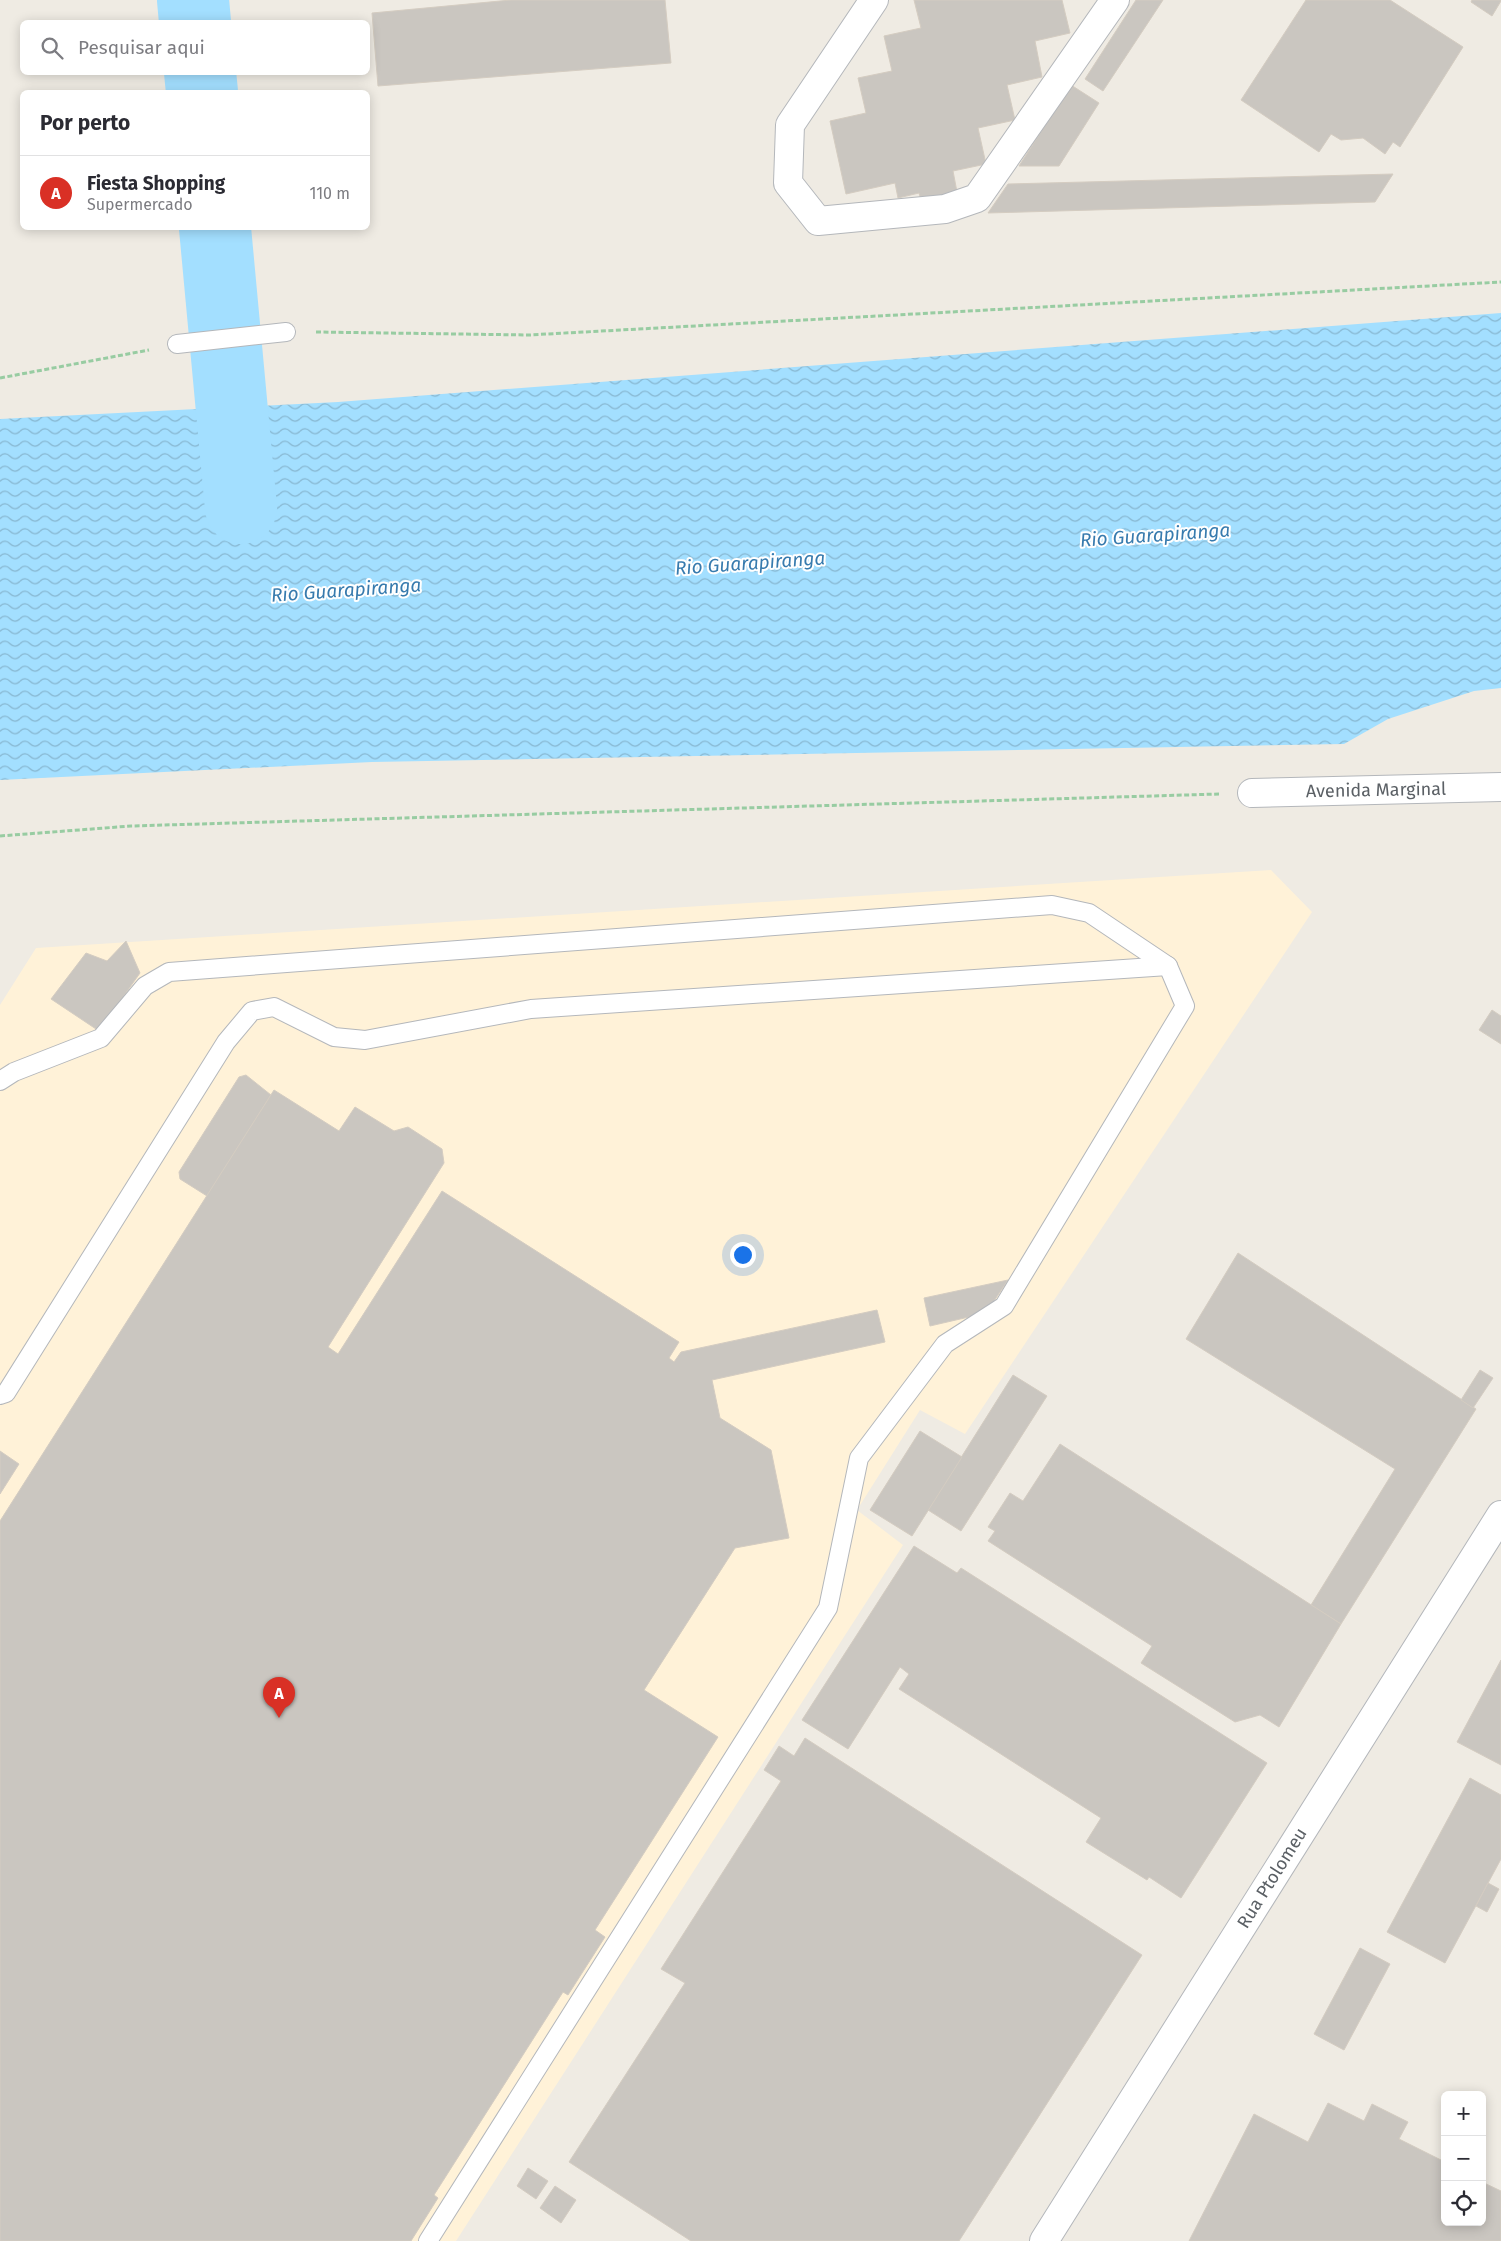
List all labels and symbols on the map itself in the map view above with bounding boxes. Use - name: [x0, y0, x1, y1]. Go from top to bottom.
- water label: Rio Guarapiranga: [1079, 518, 1231, 552]
- water label: Rio Guarapiranga: [674, 546, 826, 580]
- water label: Rio Guarapiranga: [270, 573, 422, 607]
- street label: Avenida Marginal: [1306, 778, 1446, 802]
- your location: [730, 1242, 756, 1268]
- pin: A: [263, 1677, 295, 1718]
- street label: Rua Ptolomeu: [1232, 1824, 1312, 1932]

